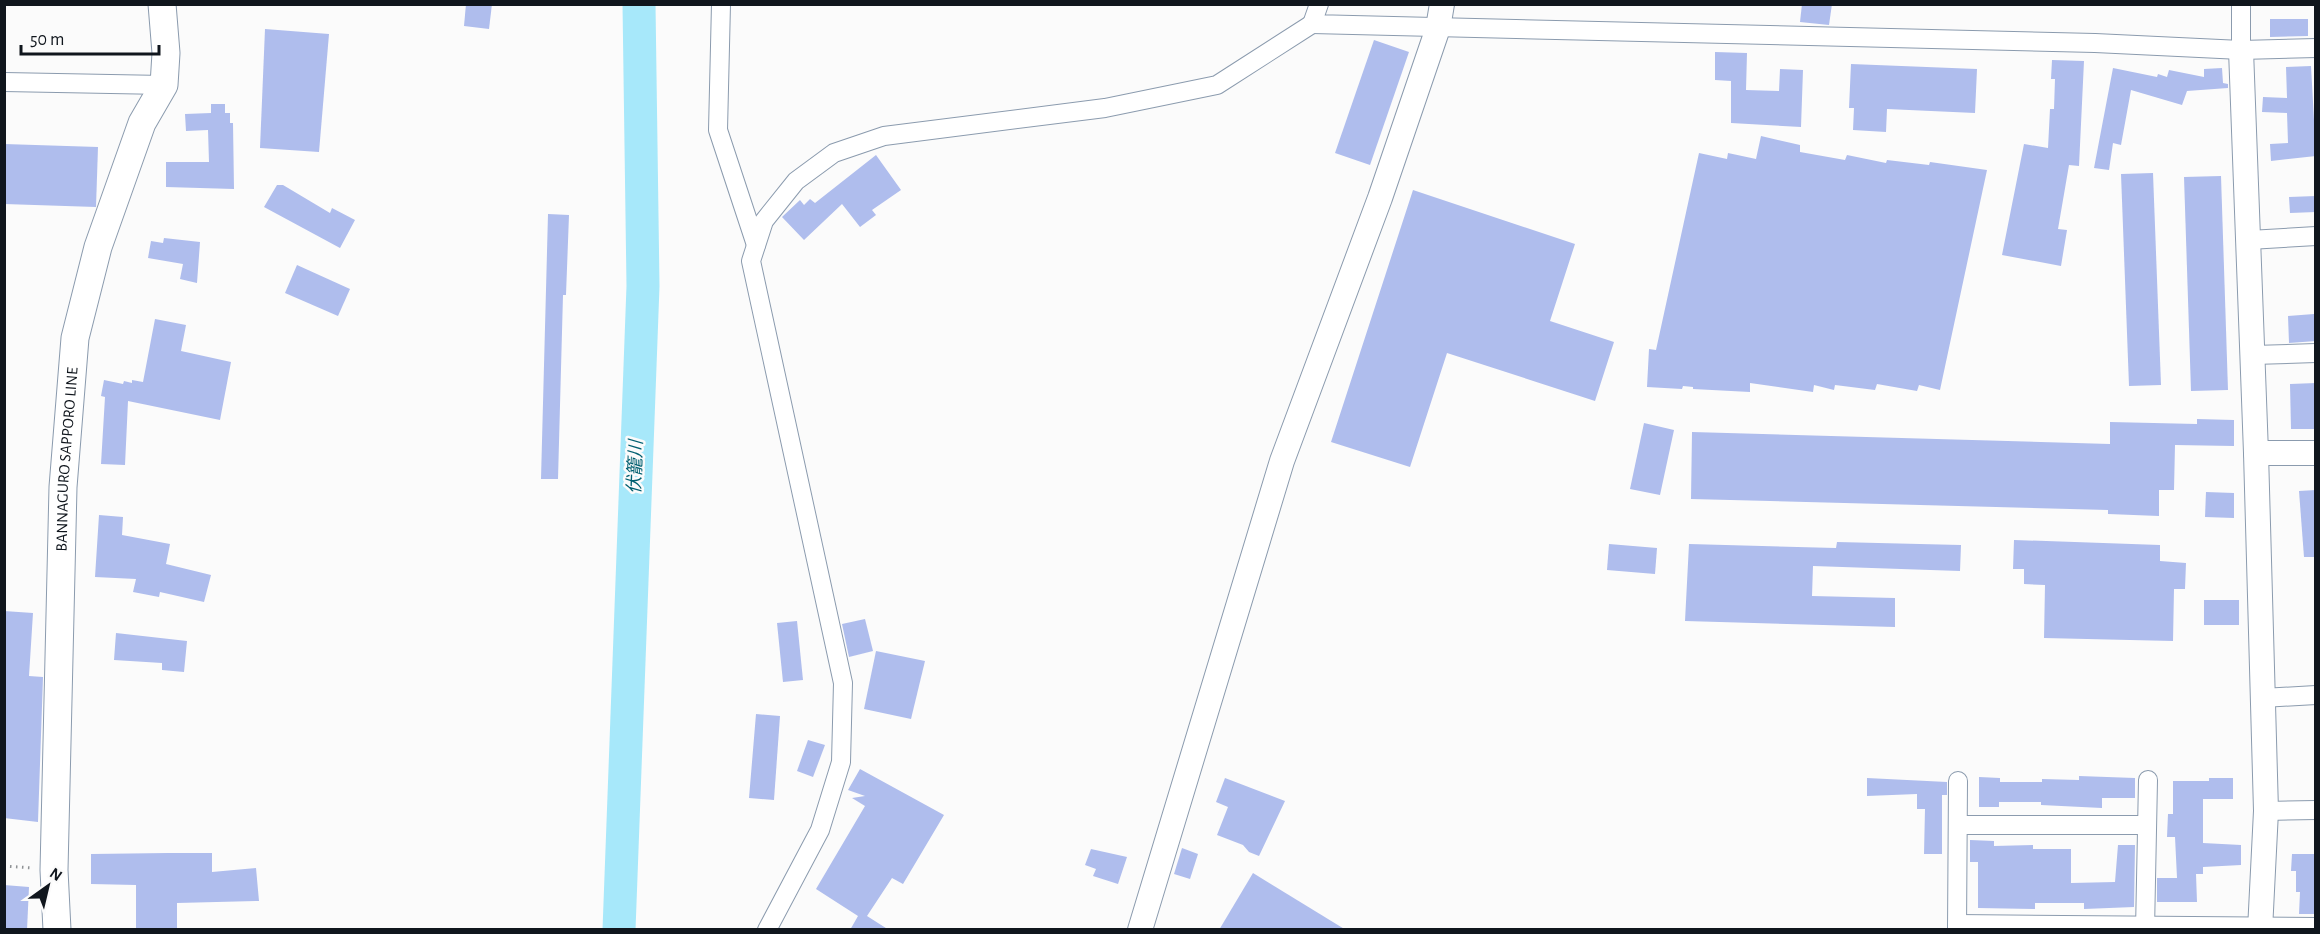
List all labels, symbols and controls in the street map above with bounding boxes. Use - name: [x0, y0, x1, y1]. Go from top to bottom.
- scale bar: [21, 18, 159, 56]
- text: 50 m: [30, 31, 64, 49]
- street label: BANNAGURO SAPPORO LINE: [53, 366, 81, 552]
- water label: 伏籠川: [624, 438, 646, 494]
- north arrow: [18, 856, 78, 916]
- text: N: [47, 865, 65, 884]

